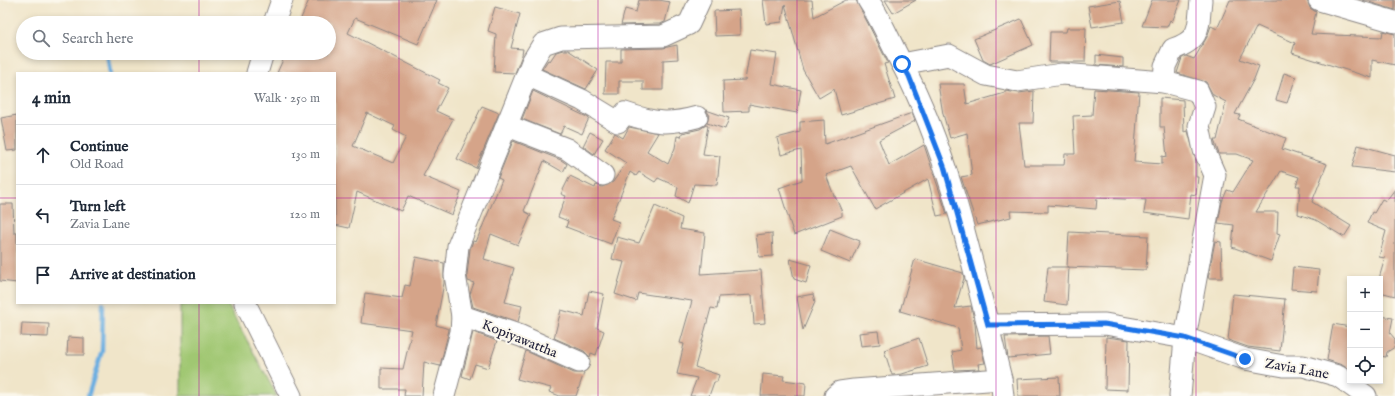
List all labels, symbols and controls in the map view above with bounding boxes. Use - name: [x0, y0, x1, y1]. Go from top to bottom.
- search box: [16, 16, 336, 60]
- icon: search: [30, 27, 52, 49]
- text: Search here: [62, 29, 133, 48]
- route start: [893, 55, 911, 73]
- text: 4 min: [32, 88, 71, 109]
- text: Walk · 250 m: [254, 90, 320, 107]
- text: Continue: [70, 137, 128, 156]
- icon: ahead: [32, 144, 54, 166]
- text: 130 m: [291, 146, 320, 163]
- text: Old Road: [70, 156, 123, 173]
- text: Turn left: [70, 197, 126, 216]
- icon: left: [32, 204, 54, 226]
- text: 120 m: [290, 206, 320, 223]
- text: Zavia Lane: [70, 216, 130, 233]
- icon: arrive: [32, 264, 54, 286]
- text: Arrive at destination: [70, 265, 196, 284]
- map controls: [1347, 276, 1383, 384]
- button: +: [1347, 276, 1383, 312]
- button: −: [1347, 312, 1383, 348]
- street label: Kopiyawattha: [479, 316, 561, 363]
- button: locate: [1347, 348, 1383, 384]
- route end: [1236, 350, 1254, 368]
- street label: Zavia Lane: [1263, 355, 1331, 384]

